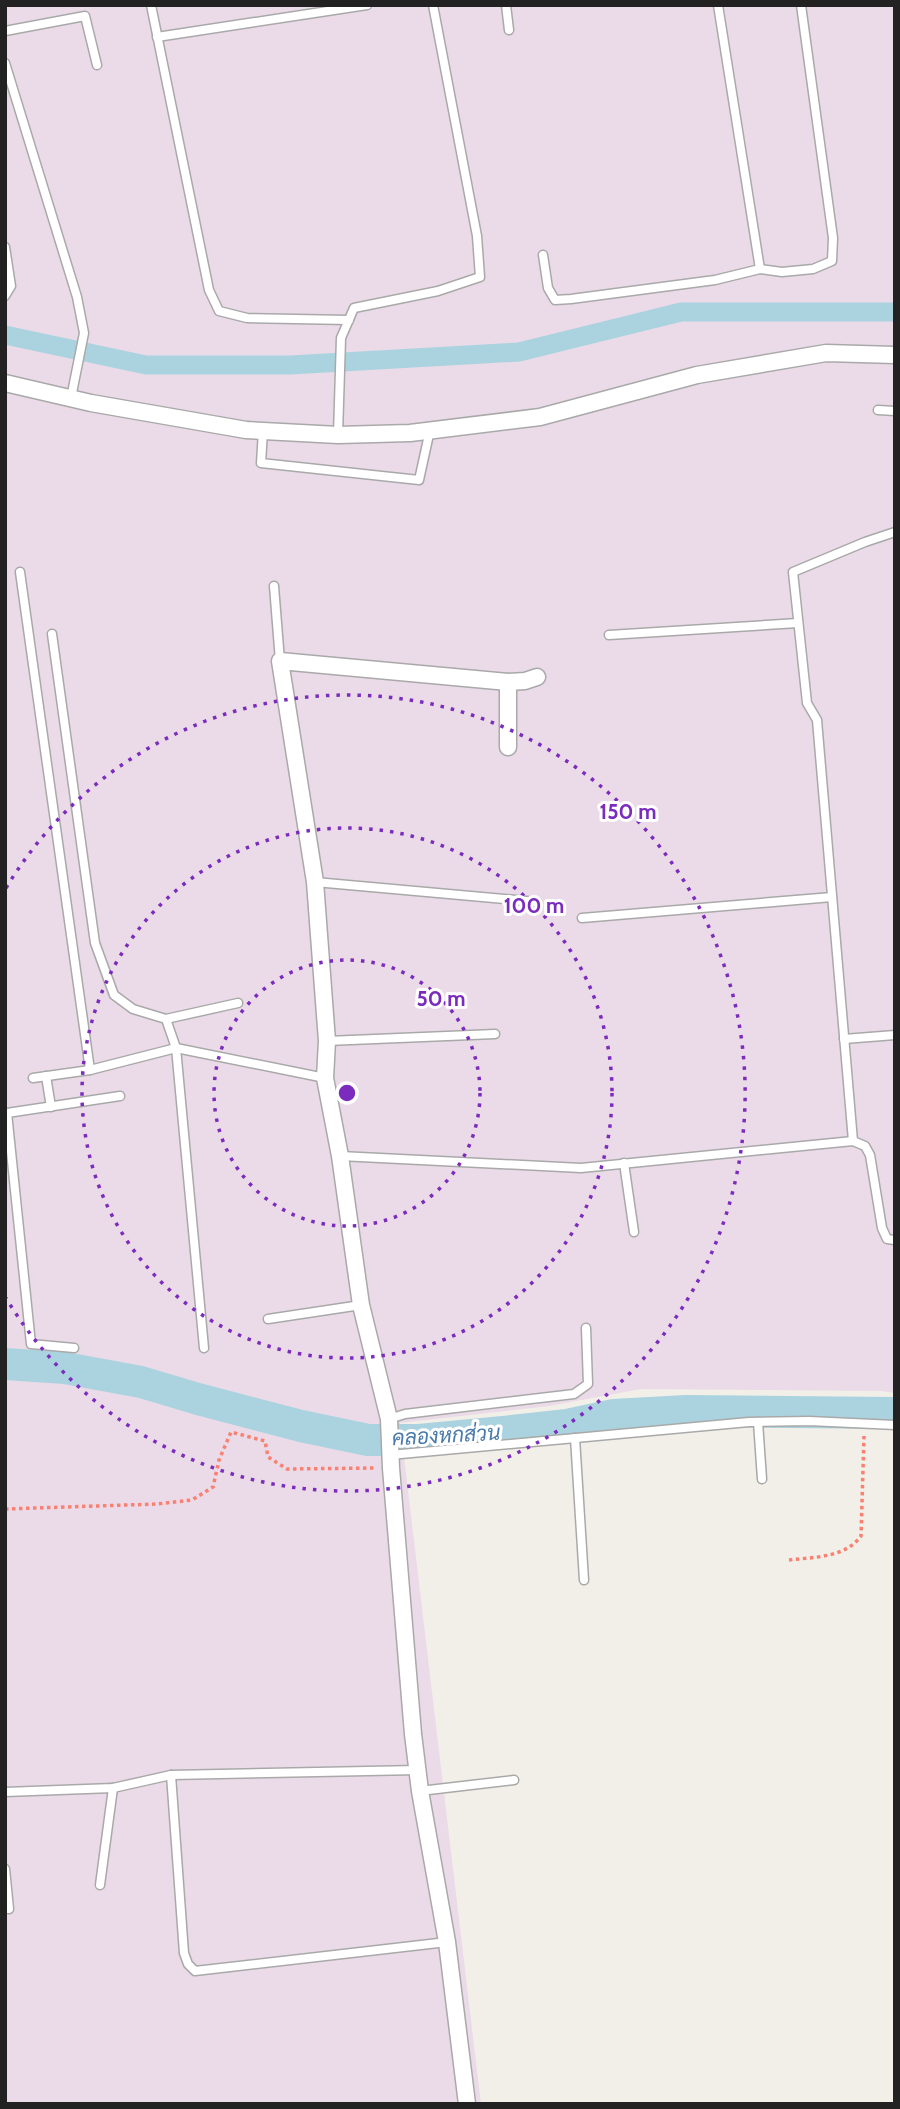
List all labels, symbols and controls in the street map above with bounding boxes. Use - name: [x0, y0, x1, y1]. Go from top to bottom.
- text: 150 m: [600, 799, 656, 824]
- text: 100 m: [504, 893, 564, 918]
- text: 50 m: [416, 986, 466, 1011]
- centre of rings: [335, 1081, 359, 1105]
- water label: คลองหกส่วน: [391, 1420, 501, 1450]

